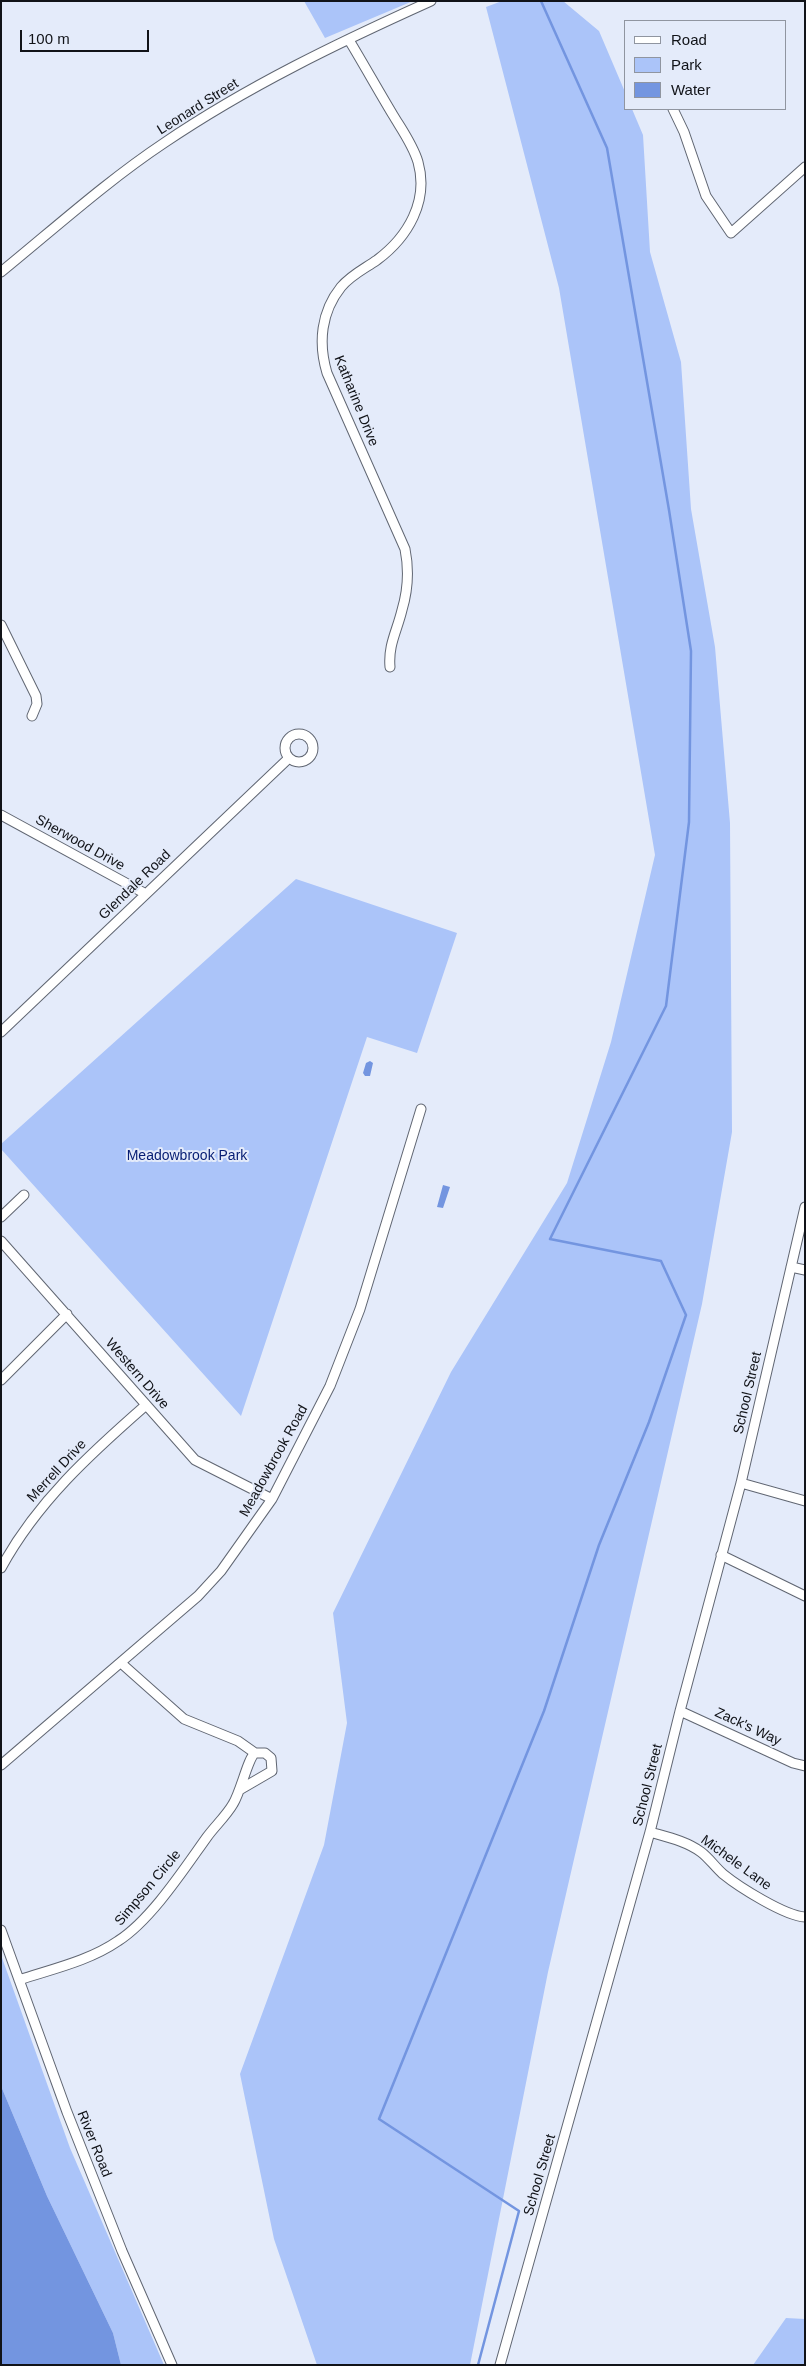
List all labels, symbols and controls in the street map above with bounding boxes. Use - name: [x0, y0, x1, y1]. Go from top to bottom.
- scale bar: [22, 20, 151, 52]
- legend: [624, 20, 786, 110]
- text: 100 m: [28, 30, 70, 47]
- text: Road: [671, 31, 707, 48]
- text: Park: [671, 56, 702, 73]
- street label: Leonard Street: [154, 75, 242, 139]
- text: Water: [671, 81, 710, 98]
- street label: Katharine Drive: [330, 353, 382, 449]
- street label: Sherwood Drive: [32, 812, 128, 874]
- street label: Glendale Road: [96, 847, 174, 923]
- park label: Meadowbrook Park: [127, 1148, 247, 1164]
- street label: Western Drive: [102, 1335, 172, 1413]
- street label: School Street: [730, 1350, 766, 1436]
- street label: Meadowbrook Road: [236, 1402, 312, 1520]
- street label: Merrell Drive: [24, 1436, 90, 1506]
- street label: Zack's Way: [712, 1704, 784, 1750]
- street label: School Street: [630, 1742, 666, 1828]
- street label: Michele Lane: [697, 1832, 775, 1894]
- street label: Simpson Circle: [111, 1847, 185, 1929]
- street label: River Road: [73, 2108, 115, 2180]
- street label: School Street: [520, 2132, 560, 2218]

